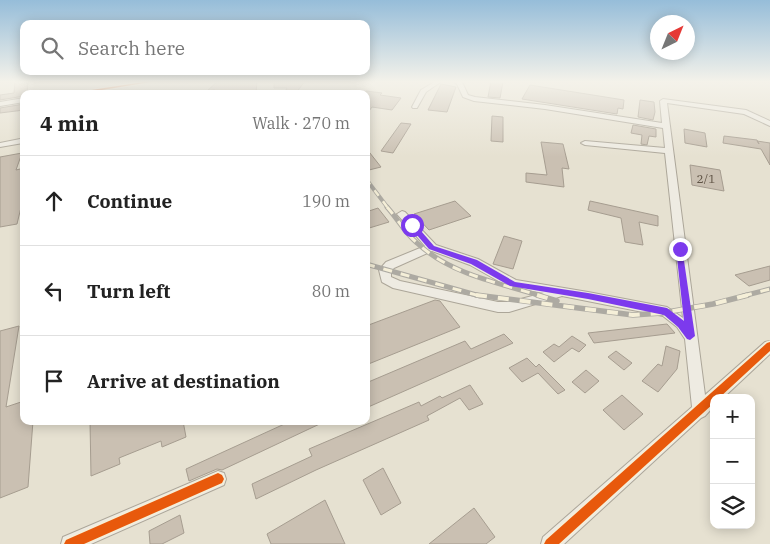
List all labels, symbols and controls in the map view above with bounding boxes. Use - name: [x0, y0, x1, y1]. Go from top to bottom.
- north arrow: [650, 15, 695, 60]
- search box: [20, 20, 370, 75]
- icon: search: [38, 34, 66, 62]
- text: Search here: [78, 36, 185, 60]
- text: 4 min: [40, 109, 99, 137]
- text: Walk · 270 m: [252, 113, 350, 133]
- house number: 2/1: [697, 171, 715, 186]
- icon: ahead: [40, 187, 68, 215]
- text: Continue: [87, 189, 172, 213]
- text: 190 m: [302, 191, 350, 211]
- route start: [401, 214, 424, 237]
- route end: [669, 238, 692, 261]
- icon: left: [40, 277, 68, 305]
- text: Turn left: [87, 279, 170, 303]
- text: 80 m: [312, 281, 350, 301]
- icon: arrive: [40, 367, 68, 395]
- text: Arrive at destination: [87, 369, 280, 393]
- map controls: [710, 394, 755, 529]
- button: +: [710, 394, 755, 439]
- button: −: [710, 439, 755, 484]
- button: layers: [710, 484, 755, 529]

